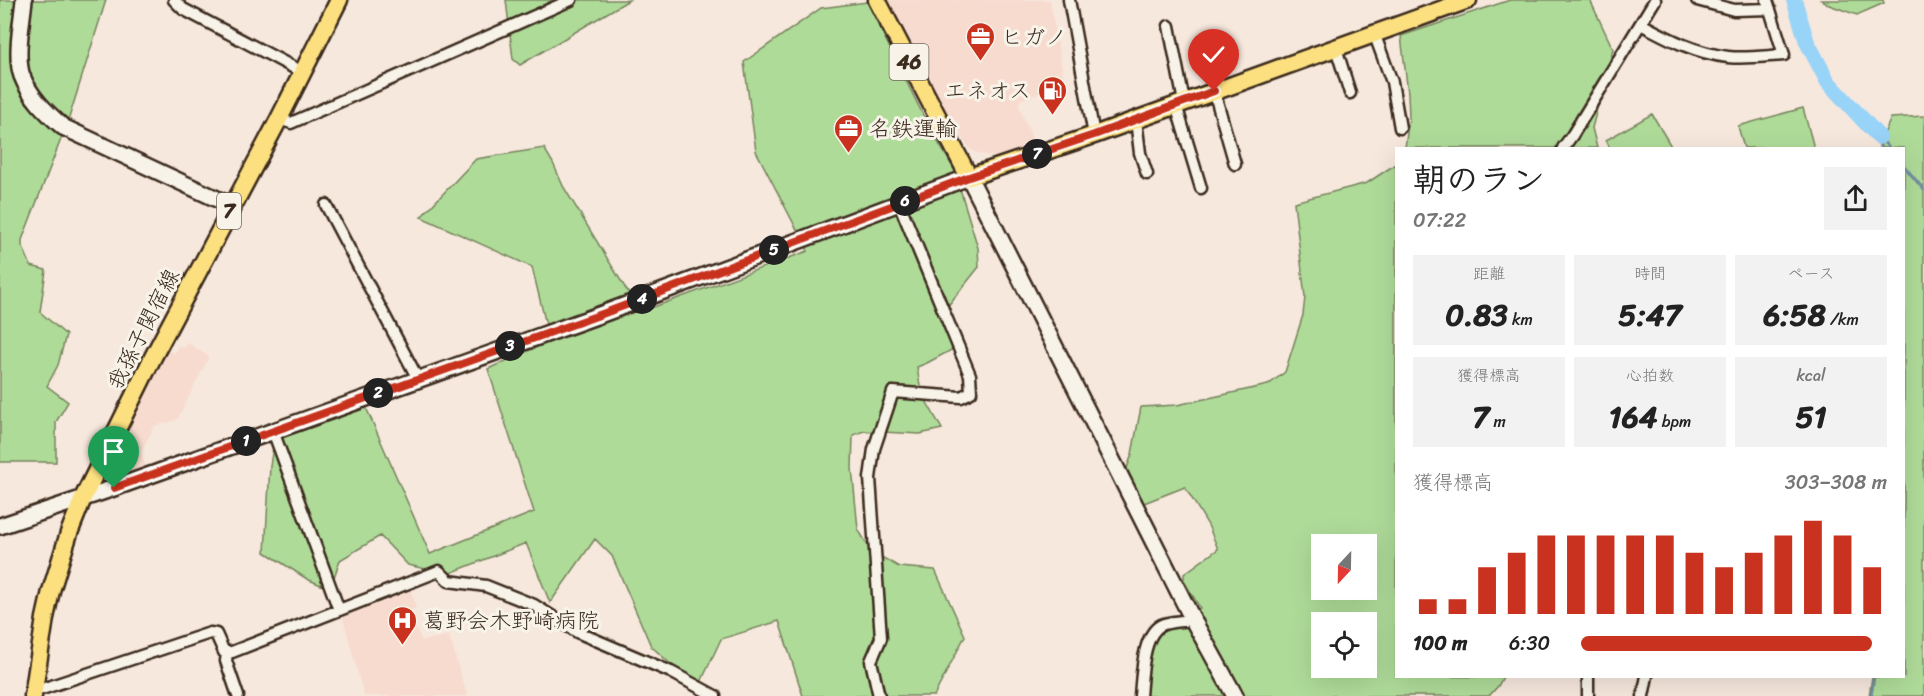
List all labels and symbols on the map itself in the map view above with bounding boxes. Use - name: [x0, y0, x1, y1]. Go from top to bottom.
- place label: ヒガノ: [1001, 17, 1067, 56]
- office icon: ヒガノ: [964, 20, 996, 62]
- pin: [1188, 29, 1239, 91]
- road number: 46: [890, 44, 928, 80]
- place label: エネオス: [944, 71, 1031, 110]
- fuel station icon: エネオス: [1036, 74, 1068, 116]
- place label: 名鉄運輸: [869, 109, 957, 148]
- office icon: 名鉄運輸: [832, 112, 864, 154]
- pin: 7: [1022, 139, 1052, 169]
- pin: 6: [890, 186, 920, 216]
- road number: 7: [217, 193, 241, 229]
- pin: 5: [759, 235, 789, 265]
- street label: 我孫子関宿線: [96, 261, 190, 397]
- pin: 4: [627, 284, 657, 314]
- pin: 3: [495, 331, 525, 361]
- pin: 2: [363, 378, 393, 408]
- pin: [88, 426, 139, 488]
- pin: 1: [231, 426, 261, 456]
- north arrow: [1311, 534, 1377, 600]
- place label: 葛野会木野崎病院: [423, 601, 599, 640]
- hospital icon: 葛野会木野崎病院: [386, 604, 418, 646]

